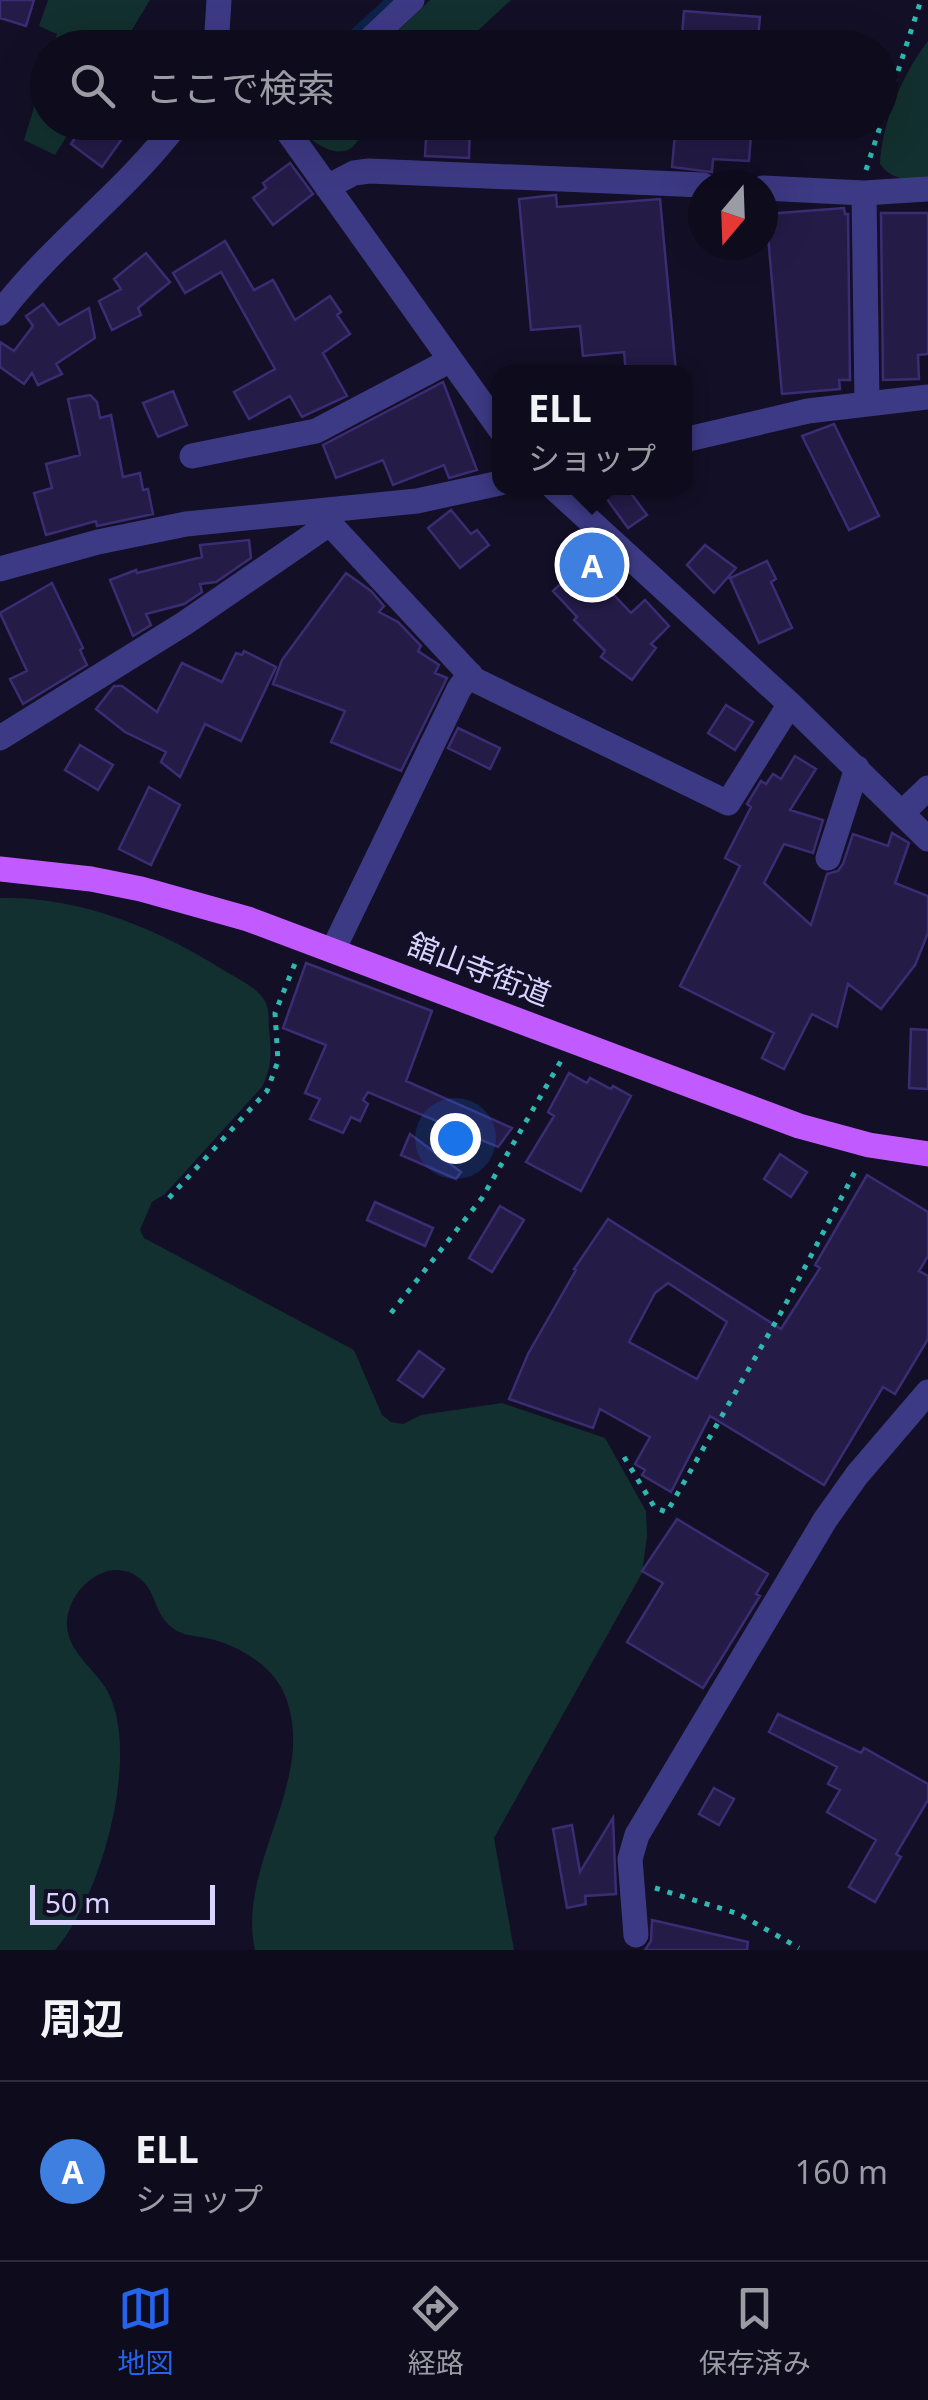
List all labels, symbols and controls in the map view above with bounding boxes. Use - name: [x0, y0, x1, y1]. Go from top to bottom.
- search box: [30, 30, 898, 140]
- icon: search: [65, 58, 120, 113]
- text: ここで検索: [145, 61, 335, 113]
- north arrow: [688, 170, 778, 260]
- popup: [492, 365, 692, 495]
- text: ELL: [528, 381, 592, 433]
- text: ショップ: [528, 436, 656, 479]
- pin: A: [560, 528, 624, 602]
- street label: 舘山寺街道: [402, 923, 557, 1015]
- your location: [430, 1113, 481, 1164]
- scale bar: [30, 1880, 215, 1924]
- text: 50 m: [45, 1883, 111, 1921]
- text: 周辺: [40, 1989, 124, 2046]
- text: ELL: [135, 2122, 199, 2174]
- text: A: [61, 2150, 84, 2193]
- text: 160 m: [795, 2150, 888, 2193]
- text: ショップ: [135, 2177, 263, 2220]
- tab: 地図: [117, 2281, 173, 2381]
- tab: 経路: [408, 2281, 464, 2381]
- tab: 保存済み: [699, 2281, 811, 2381]

